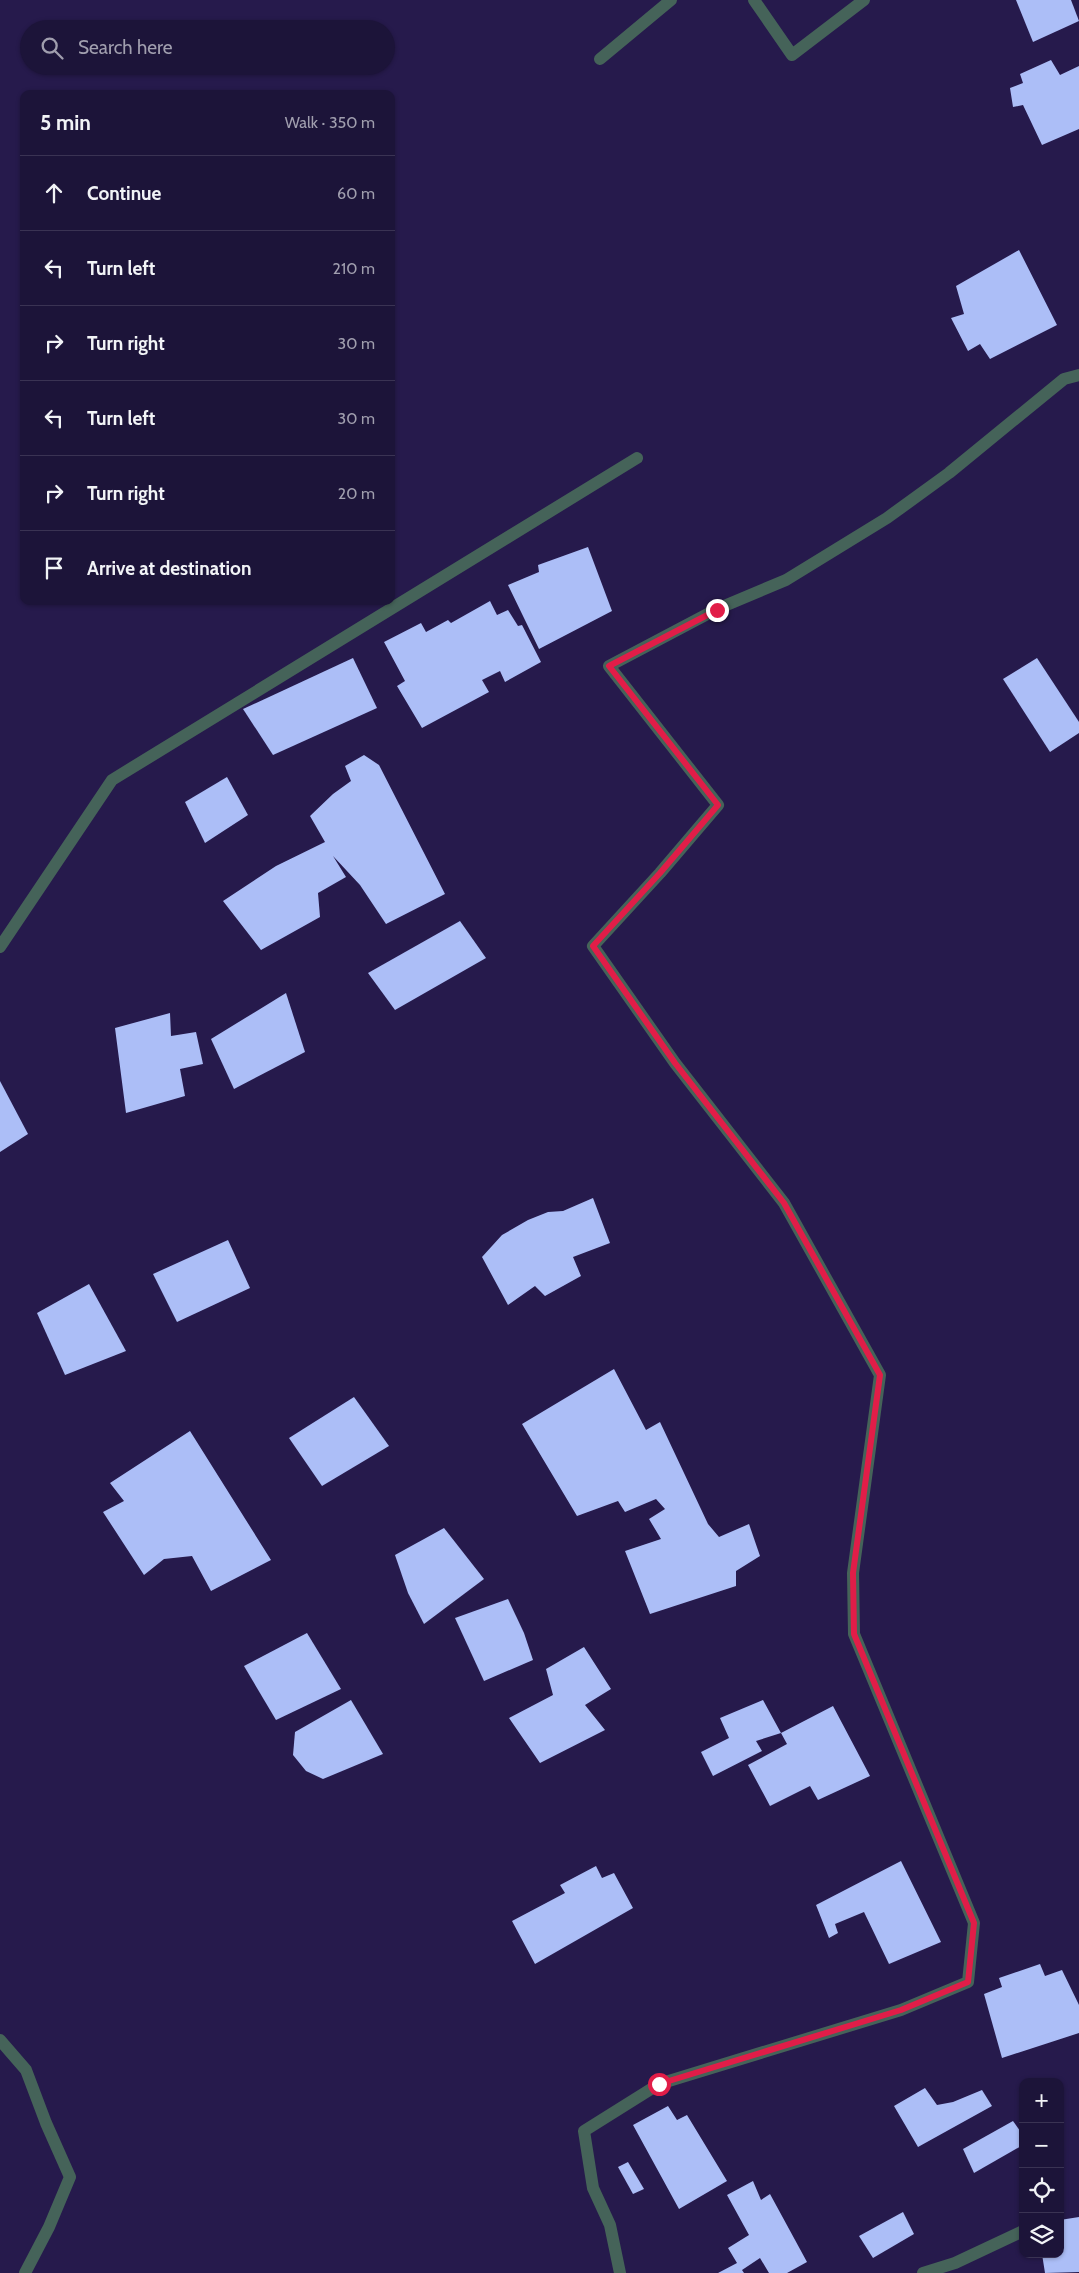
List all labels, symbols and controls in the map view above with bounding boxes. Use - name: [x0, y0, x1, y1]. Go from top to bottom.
- search box: [20, 20, 395, 75]
- icon: search: [38, 34, 66, 62]
- text: Search here: [78, 36, 172, 59]
- text: 5 min: [40, 110, 91, 135]
- text: Walk · 350 m: [285, 113, 375, 132]
- icon: ahead: [40, 179, 68, 207]
- text: Continue: [87, 182, 161, 205]
- text: 60 m: [337, 184, 375, 203]
- icon: left: [40, 254, 68, 282]
- text: Turn left: [87, 257, 155, 280]
- text: 210 m: [333, 259, 375, 278]
- icon: right: [40, 329, 68, 357]
- text: Turn right: [87, 332, 165, 355]
- text: 30 m: [338, 334, 375, 353]
- icon: left: [40, 404, 68, 432]
- text: Turn left: [87, 407, 155, 430]
- text: 30 m: [338, 409, 375, 428]
- icon: right: [40, 479, 68, 507]
- text: Turn right: [87, 482, 165, 505]
- text: 20 m: [338, 484, 375, 503]
- icon: arrive: [40, 554, 68, 582]
- text: Arrive at destination: [87, 557, 251, 580]
- route end: [706, 599, 729, 622]
- route start: [648, 2073, 671, 2096]
- map controls: [1019, 2078, 1064, 2258]
- button: +: [1019, 2078, 1064, 2123]
- button: −: [1019, 2123, 1064, 2168]
- button: locate: [1019, 2168, 1064, 2213]
- button: layers: [1019, 2213, 1064, 2258]

